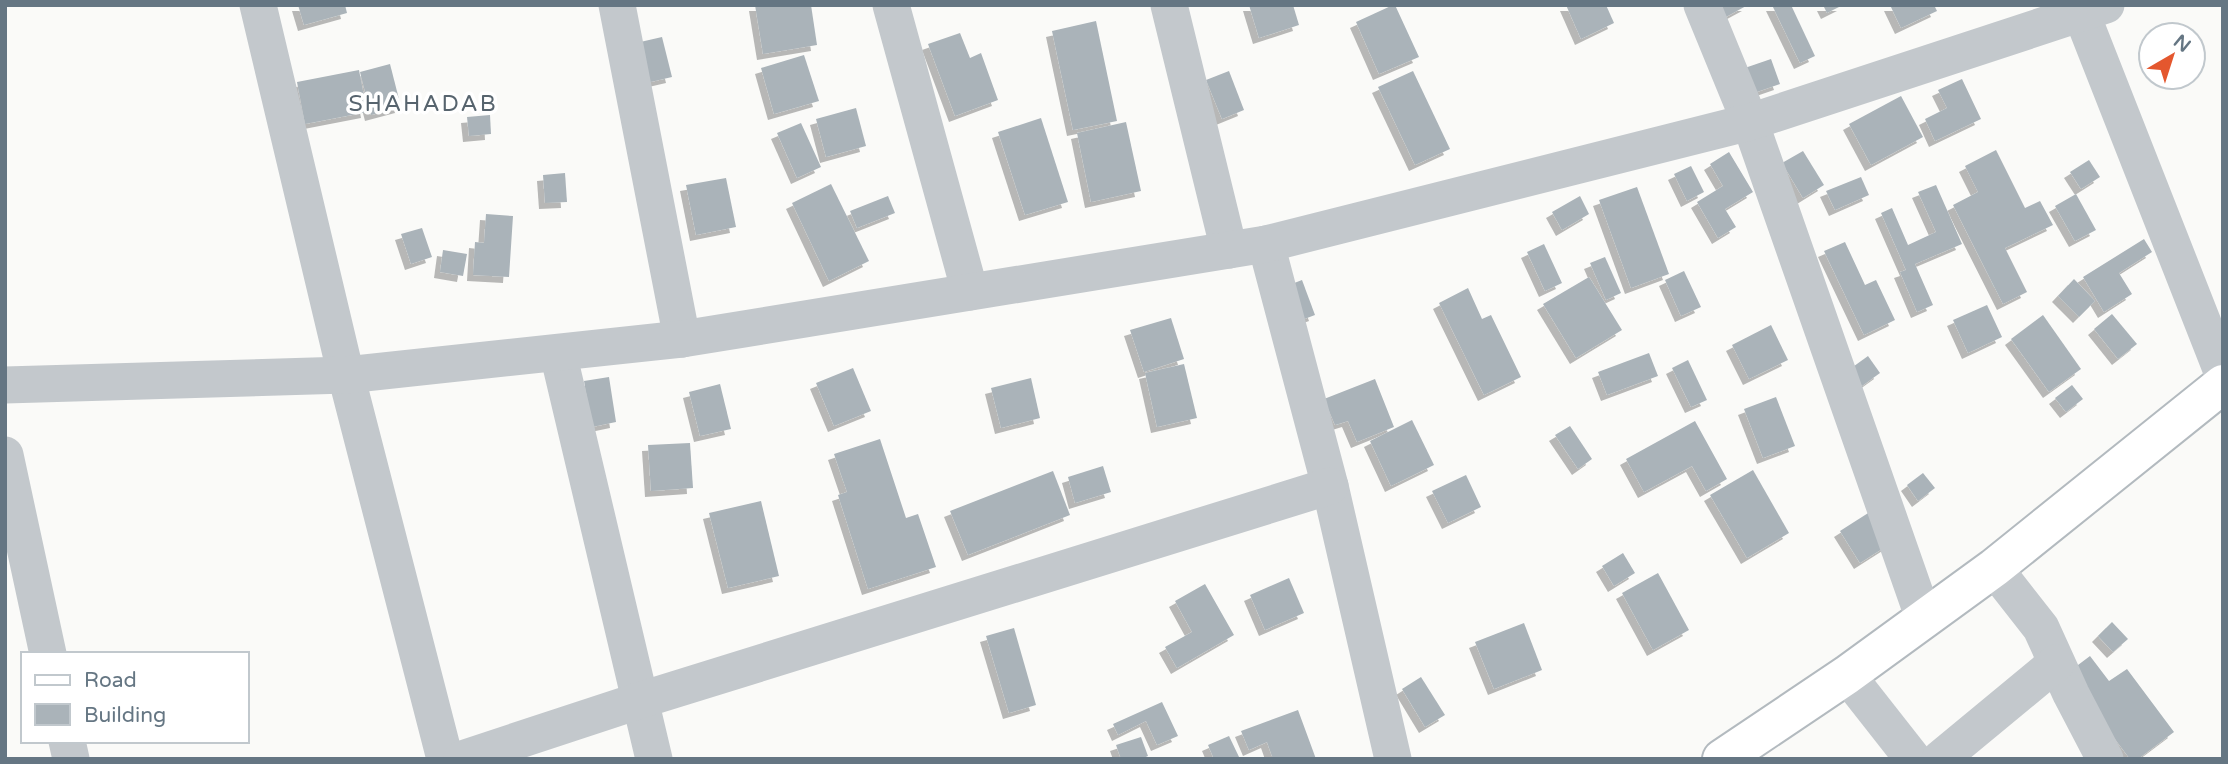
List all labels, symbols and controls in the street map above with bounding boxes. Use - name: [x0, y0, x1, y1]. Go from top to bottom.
- north arrow: [2137, 21, 2207, 91]
- text: N: [2169, 30, 2195, 57]
- district label: SHAHADAB: [348, 90, 498, 118]
- legend: [21, 652, 248, 743]
- text: Road: [84, 668, 137, 693]
- text: Building: [84, 703, 166, 728]

